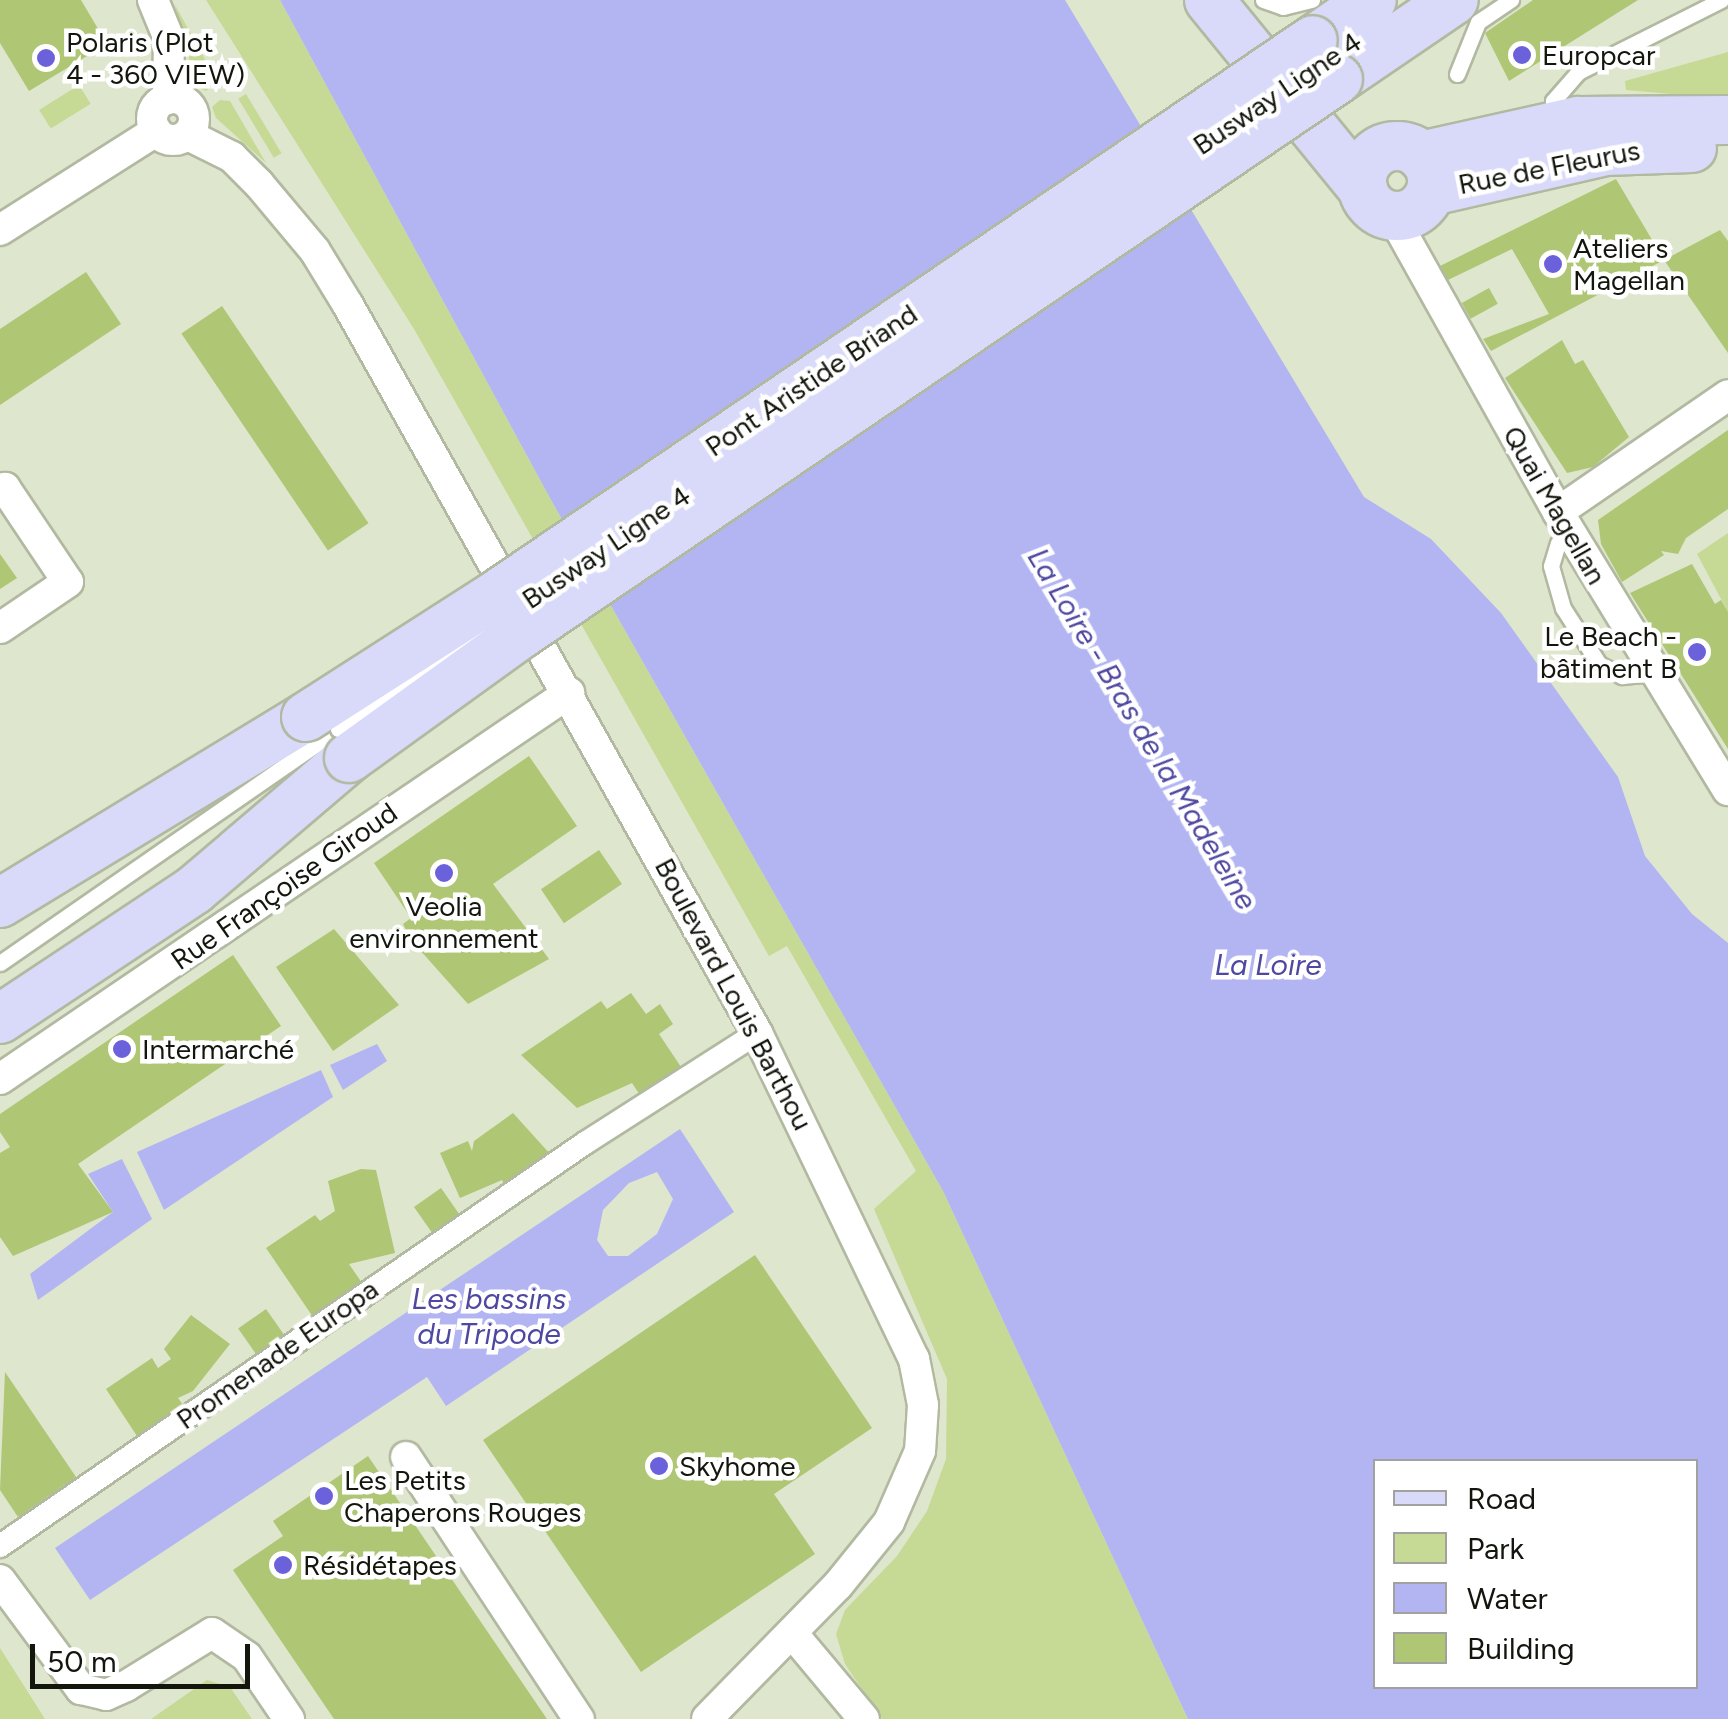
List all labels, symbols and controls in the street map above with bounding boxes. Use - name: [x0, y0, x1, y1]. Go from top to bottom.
- street label: Busway Ligne 4: [1186, 24, 1368, 162]
- place label: Polaris (Plot 4 - 360 VIEW): [66, 25, 245, 91]
- place label: Europcar: [1542, 38, 1655, 72]
- marker: Europcar: [1511, 44, 1533, 66]
- marker: Polaris (Plot 4 - 360 VIEW): [35, 47, 57, 69]
- street label: Rue de Fleurus: [1455, 133, 1643, 201]
- place label: Ateliers Magellan: [1573, 231, 1685, 297]
- marker: Ateliers Magellan: [1542, 253, 1564, 275]
- street label: Pont Aristide Briand: [699, 297, 923, 463]
- street label: Quai Magellan: [1496, 420, 1614, 590]
- street label: Busway Ligne 4: [515, 478, 697, 616]
- water label: La Loire - Bras de la Madeleine: [1020, 542, 1264, 916]
- place label: Le Beach - bâtiment B: [1540, 619, 1677, 685]
- marker: Le Beach - bâtiment B: [1686, 641, 1708, 663]
- street label: Rue Françoise Giroud: [164, 795, 404, 977]
- street label: Boulevard Louis Barthou: [648, 852, 820, 1136]
- marker: Veolia environnement: [433, 862, 455, 884]
- place label: Veolia environnement: [349, 889, 539, 955]
- water label: La Loire: [1214, 947, 1322, 983]
- place label: Intermarché: [142, 1032, 294, 1066]
- marker: Intermarché: [111, 1038, 133, 1060]
- street label: Promenade Europa: [170, 1272, 384, 1436]
- water label: Les bassins du Tripode: [412, 1281, 566, 1352]
- place label: Skyhome: [679, 1449, 795, 1483]
- marker: Skyhome: [648, 1455, 670, 1477]
- legend: [1373, 1459, 1698, 1689]
- place label: Les Petits Chaperons Rouges: [344, 1463, 581, 1529]
- text: Road: [1467, 1480, 1536, 1517]
- marker: Les Petits Chaperons Rouges: [313, 1485, 335, 1507]
- text: Park: [1467, 1530, 1524, 1567]
- place label: Résidétapes: [303, 1548, 457, 1582]
- marker: Résidétapes: [272, 1554, 294, 1576]
- text: Water: [1467, 1580, 1548, 1617]
- scale bar: [35, 1624, 255, 1686]
- text: Building: [1467, 1630, 1575, 1667]
- text: 50 m: [47, 1643, 116, 1680]

